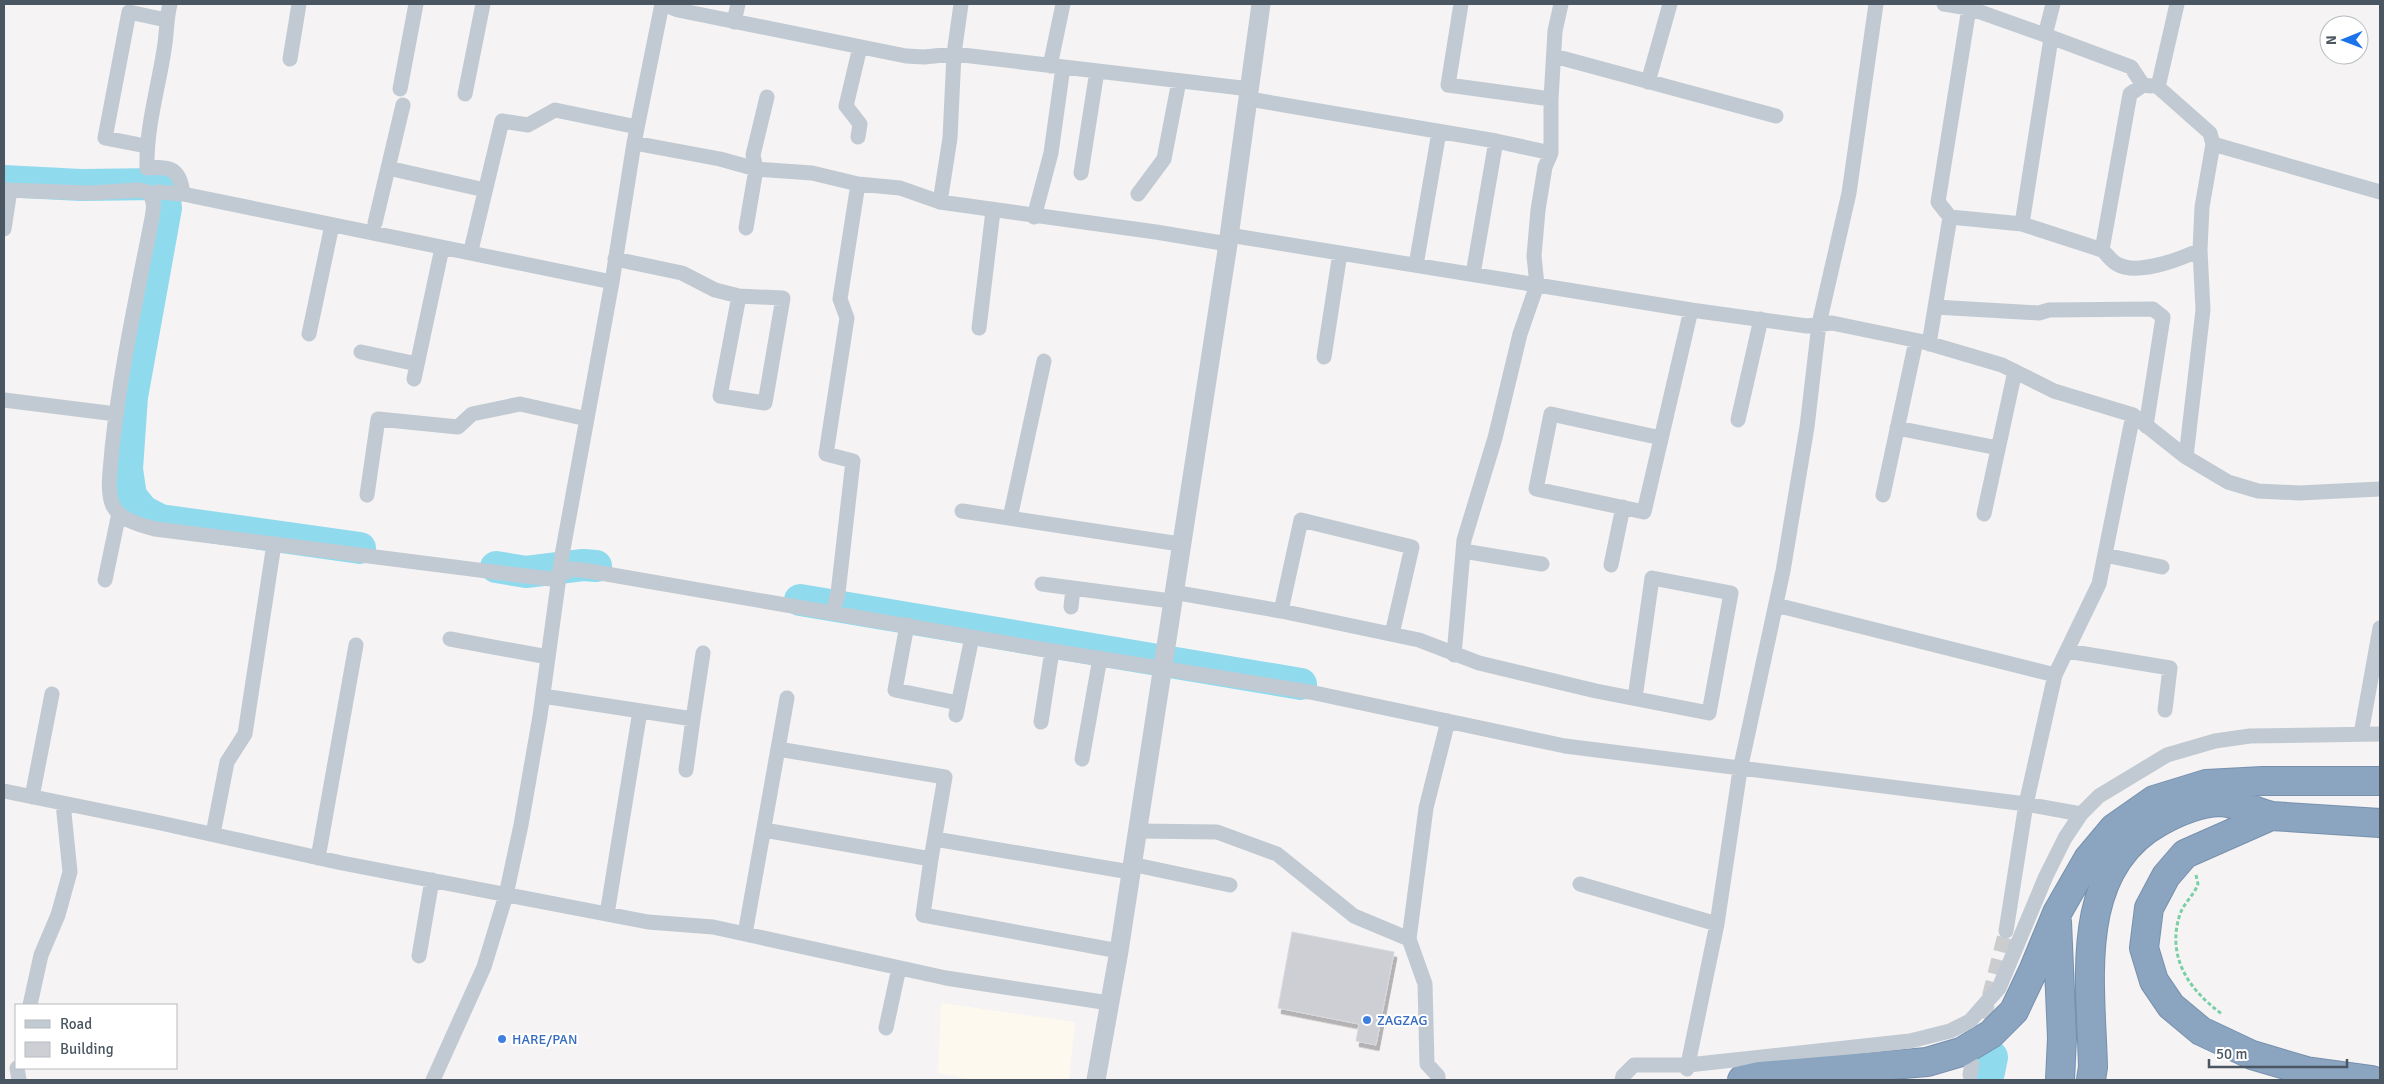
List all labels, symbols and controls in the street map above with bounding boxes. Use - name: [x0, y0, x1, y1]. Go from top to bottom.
- north arrow: [2319, 15, 2369, 65]
- text: N: [2323, 35, 2340, 45]
- legend: [15, 1004, 178, 1069]
- place label: ZAGZAG: [1377, 1012, 1428, 1029]
- marker: ZAGZAG: [1361, 1014, 1373, 1026]
- text: Road: [60, 1015, 92, 1033]
- place label: HARE/PAN: [512, 1031, 577, 1048]
- marker: HARE/PAN: [496, 1033, 508, 1045]
- scale bar: [2209, 1036, 2346, 1068]
- text: Building: [60, 1040, 114, 1058]
- text: 50 m: [2216, 1045, 2247, 1063]

